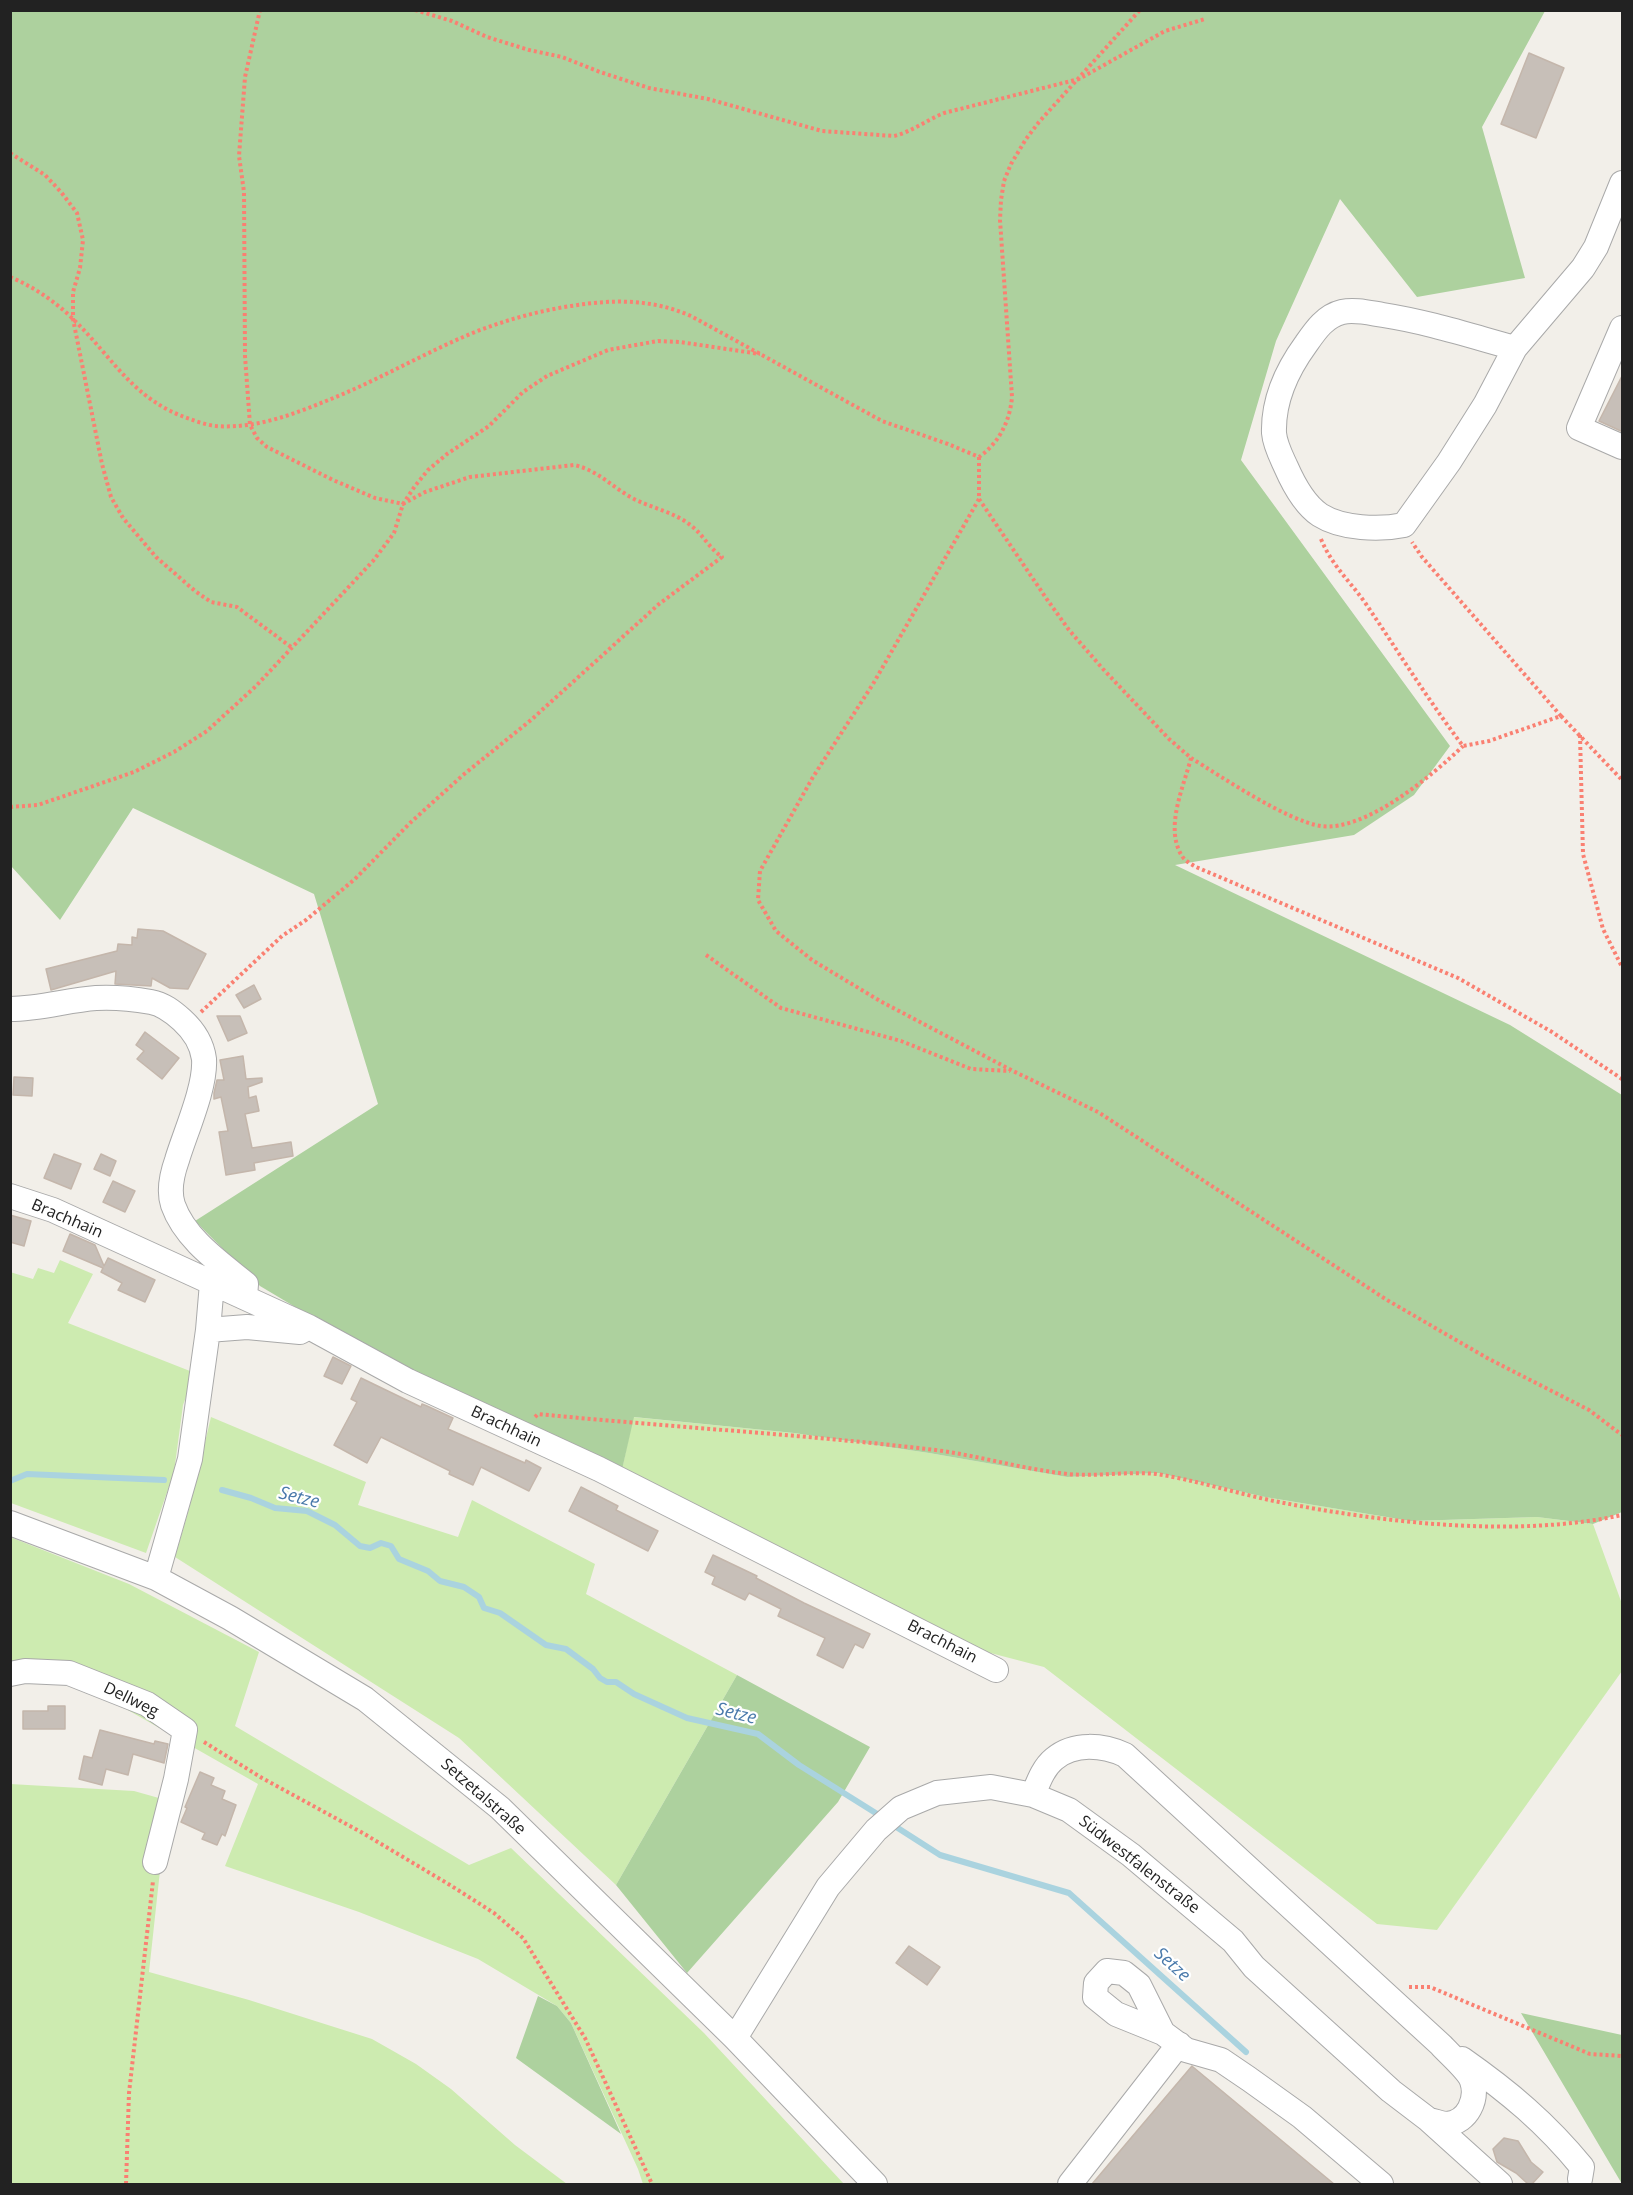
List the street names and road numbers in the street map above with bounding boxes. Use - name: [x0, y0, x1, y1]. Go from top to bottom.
- street label: Brachhain: [28, 1195, 106, 1243]
- street label: Brachhain: [468, 1402, 544, 1452]
- street label: Brachhain: [904, 1616, 980, 1668]
- street label: Dellweg: [100, 1678, 162, 1722]
- street label: Setzetalstraße: [437, 1755, 529, 1839]
- street label: Südwestfalenstraße: [1075, 1812, 1203, 1918]

